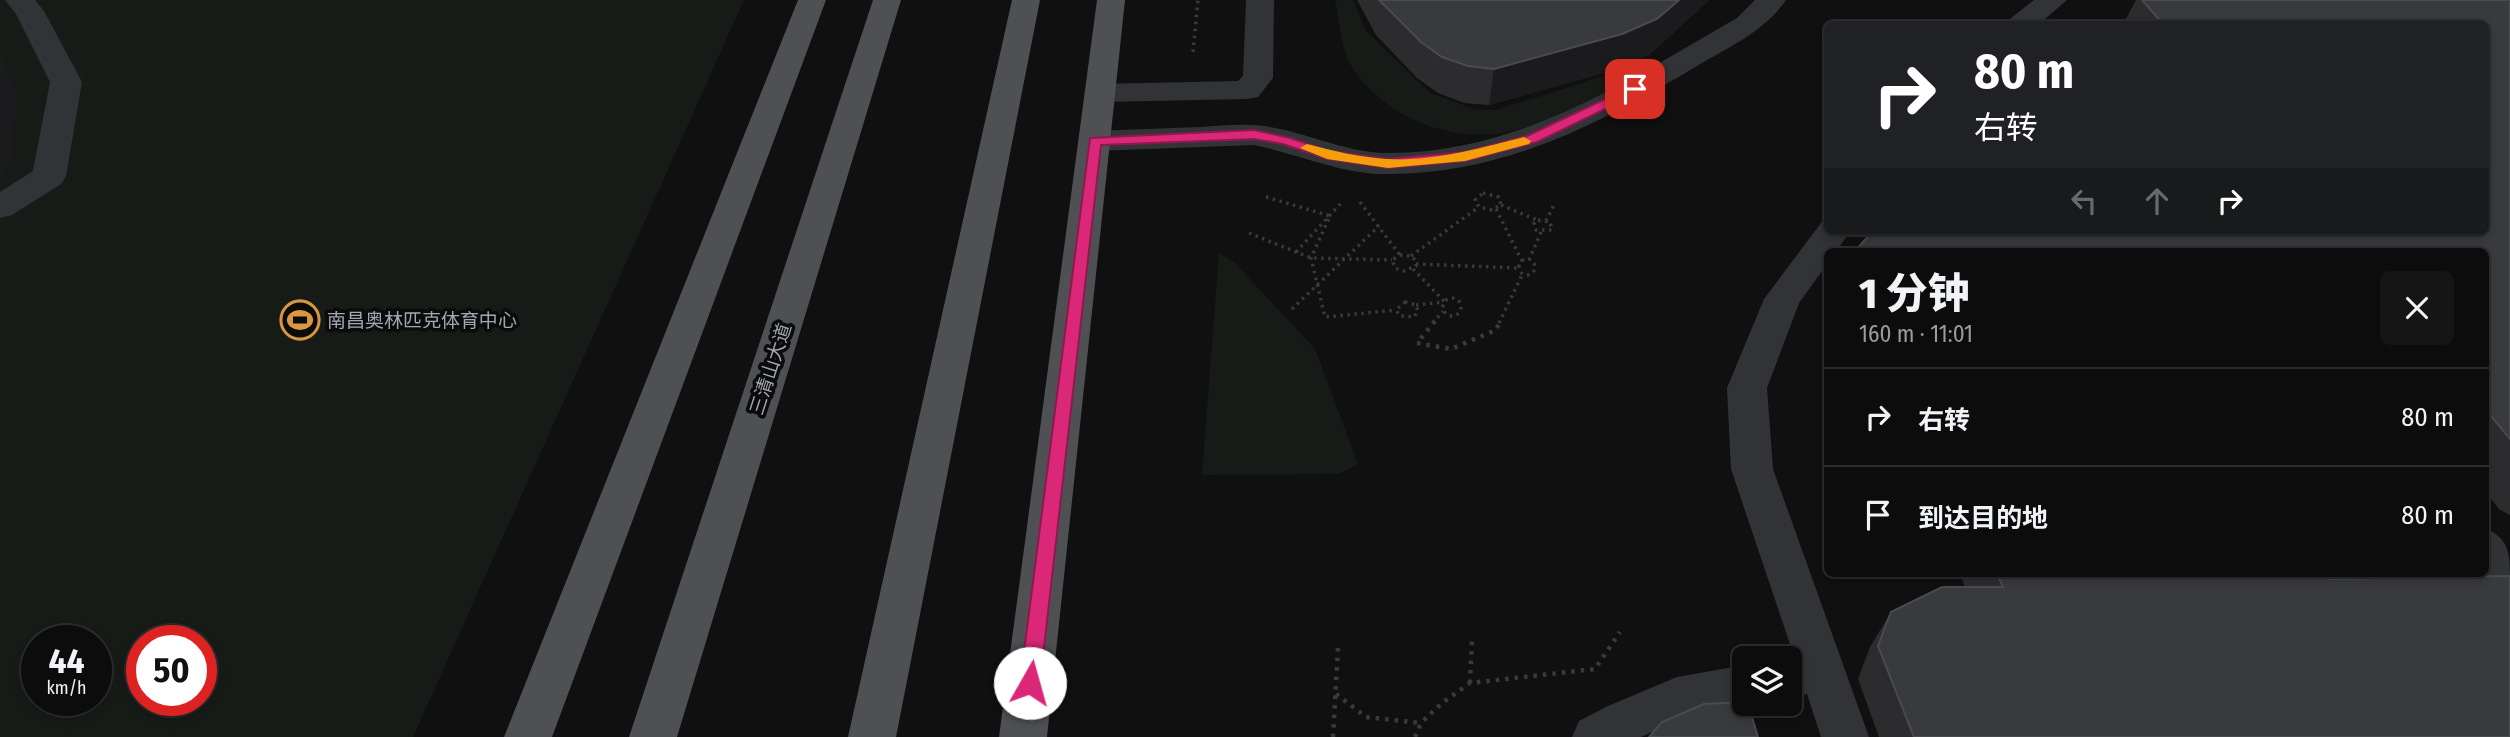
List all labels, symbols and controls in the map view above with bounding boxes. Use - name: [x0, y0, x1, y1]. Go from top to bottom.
- text: 80 m: [1974, 42, 2074, 101]
- icon: right: [1859, 49, 1950, 140]
- pin: [1605, 59, 1665, 119]
- icon: arrive: [1616, 70, 1654, 108]
- text: 右转: [1974, 109, 2038, 147]
- icon: left: [2065, 182, 2103, 220]
- icon: ahead: [2138, 182, 2176, 220]
- icon: right: [2211, 182, 2249, 220]
- text: 1 分钟: [1859, 269, 1970, 319]
- button: close: [2380, 271, 2454, 345]
- sports icon: 南昌奥林匹克体育中心: [279, 299, 321, 341]
- place label: 南昌奥林匹克体育中心: [327, 309, 517, 332]
- street label: 三清山大道: [745, 320, 796, 418]
- text: 160 m · 11:01: [1859, 320, 1973, 348]
- icon: right: [1859, 398, 1897, 436]
- text: 80 m: [2401, 402, 2454, 433]
- text: 右转: [1918, 405, 1970, 436]
- icon: arrive: [1859, 496, 1897, 534]
- text: 80 m: [2401, 500, 2454, 531]
- text: 到达目的地: [1918, 503, 2048, 534]
- speed limit sign: 50: [126, 625, 217, 716]
- text: 44: [49, 640, 84, 682]
- position arrow: [993, 646, 1067, 720]
- map controls: [1732, 646, 1802, 716]
- button: layers: [1732, 646, 1802, 716]
- text: km/h: [46, 677, 87, 699]

